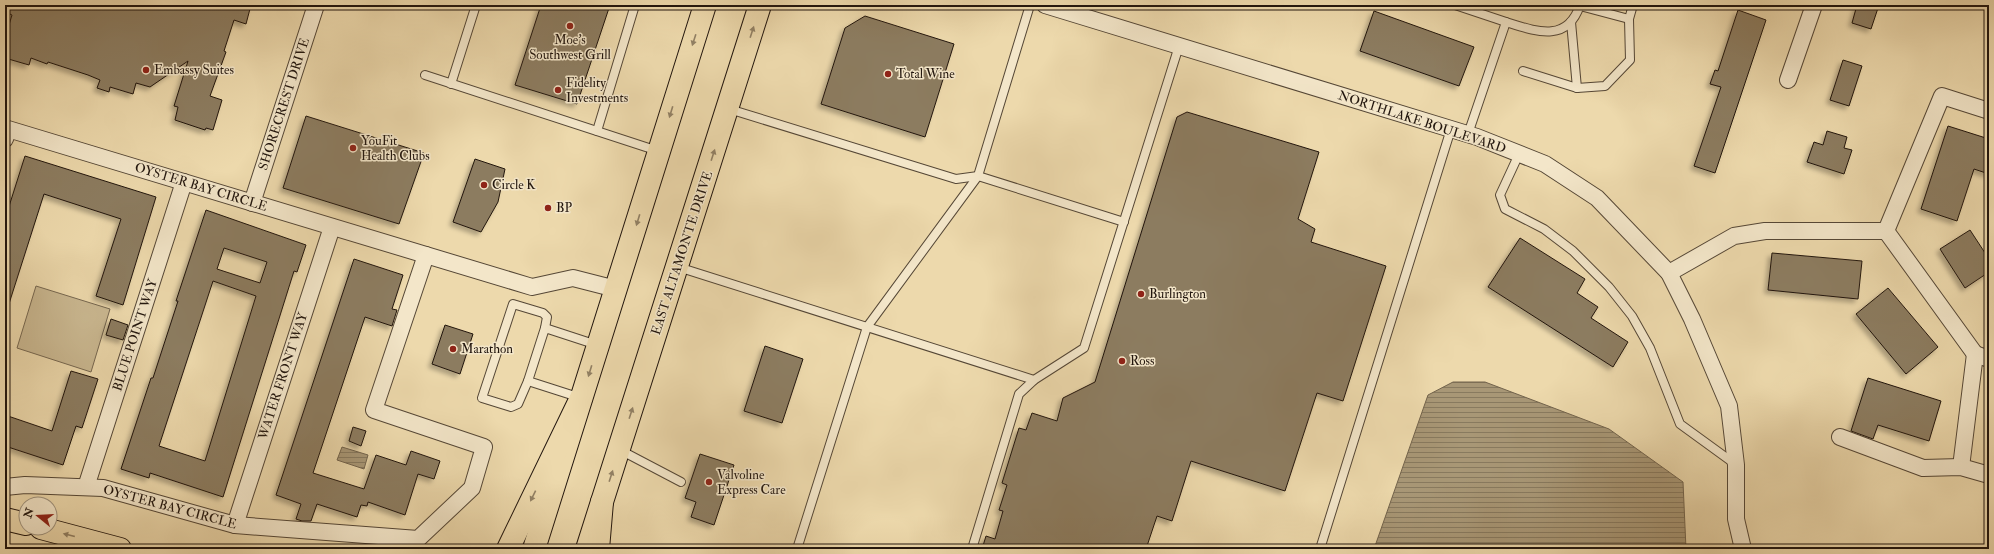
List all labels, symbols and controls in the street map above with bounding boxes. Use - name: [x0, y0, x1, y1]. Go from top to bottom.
- marker: Moe's Southwest Grill: [565, 21, 575, 31]
- one-way arrow: [749, 25, 755, 37]
- place label: Moe's Southwest Grill: [529, 32, 612, 63]
- one-way arrow: [691, 34, 697, 46]
- street label: SHORECREST DRIVE: [255, 36, 313, 172]
- place label: Embassy Suites: [154, 62, 234, 79]
- marker: Embassy Suites: [141, 65, 151, 75]
- place label: Total Wine: [896, 66, 955, 82]
- marker: Total Wine: [883, 69, 893, 79]
- place label: Fidelity Investments: [566, 75, 629, 106]
- marker: Fidelity Investments: [553, 85, 563, 95]
- street label: NORTHLAKE BOULEVARD: [1336, 87, 1508, 157]
- one-way arrow: [668, 106, 674, 118]
- place label: YouFit Health Clubs: [361, 133, 430, 164]
- marker: YouFit Health Clubs: [348, 143, 358, 153]
- one-way arrow: [710, 149, 716, 161]
- street label: OYSTER BAY CIRCLE: [133, 159, 269, 215]
- street label: EAST ALTAMONTE DRIVE: [648, 169, 716, 337]
- place label: Circle K: [492, 177, 536, 193]
- marker: Circle K: [479, 180, 489, 190]
- place label: BP: [556, 200, 573, 216]
- marker: BP: [543, 203, 553, 213]
- one-way arrow: [635, 214, 641, 226]
- street label: BLUE POINT WAY: [109, 276, 161, 393]
- place label: Burlington: [1149, 286, 1206, 302]
- marker: Burlington: [1136, 289, 1146, 299]
- street label: WATER FRONT WAY: [255, 310, 311, 442]
- place label: Marathon: [461, 341, 513, 357]
- marker: Marathon: [448, 344, 458, 354]
- place label: Ross: [1130, 353, 1155, 369]
- marker: Ross: [1117, 356, 1127, 366]
- one-way arrow: [587, 365, 593, 377]
- one-way arrow: [628, 406, 634, 418]
- place label: Valvoline Express Care: [717, 467, 786, 499]
- one-way arrow: [608, 469, 614, 481]
- marker: Valvoline Express Care: [704, 477, 714, 487]
- street label: OYSTER BAY CIRCLE: [101, 481, 239, 533]
- one-way arrow: [530, 490, 537, 502]
- north arrow: [18, 496, 58, 536]
- text: N: [21, 505, 37, 521]
- one-way arrow: [63, 532, 75, 538]

